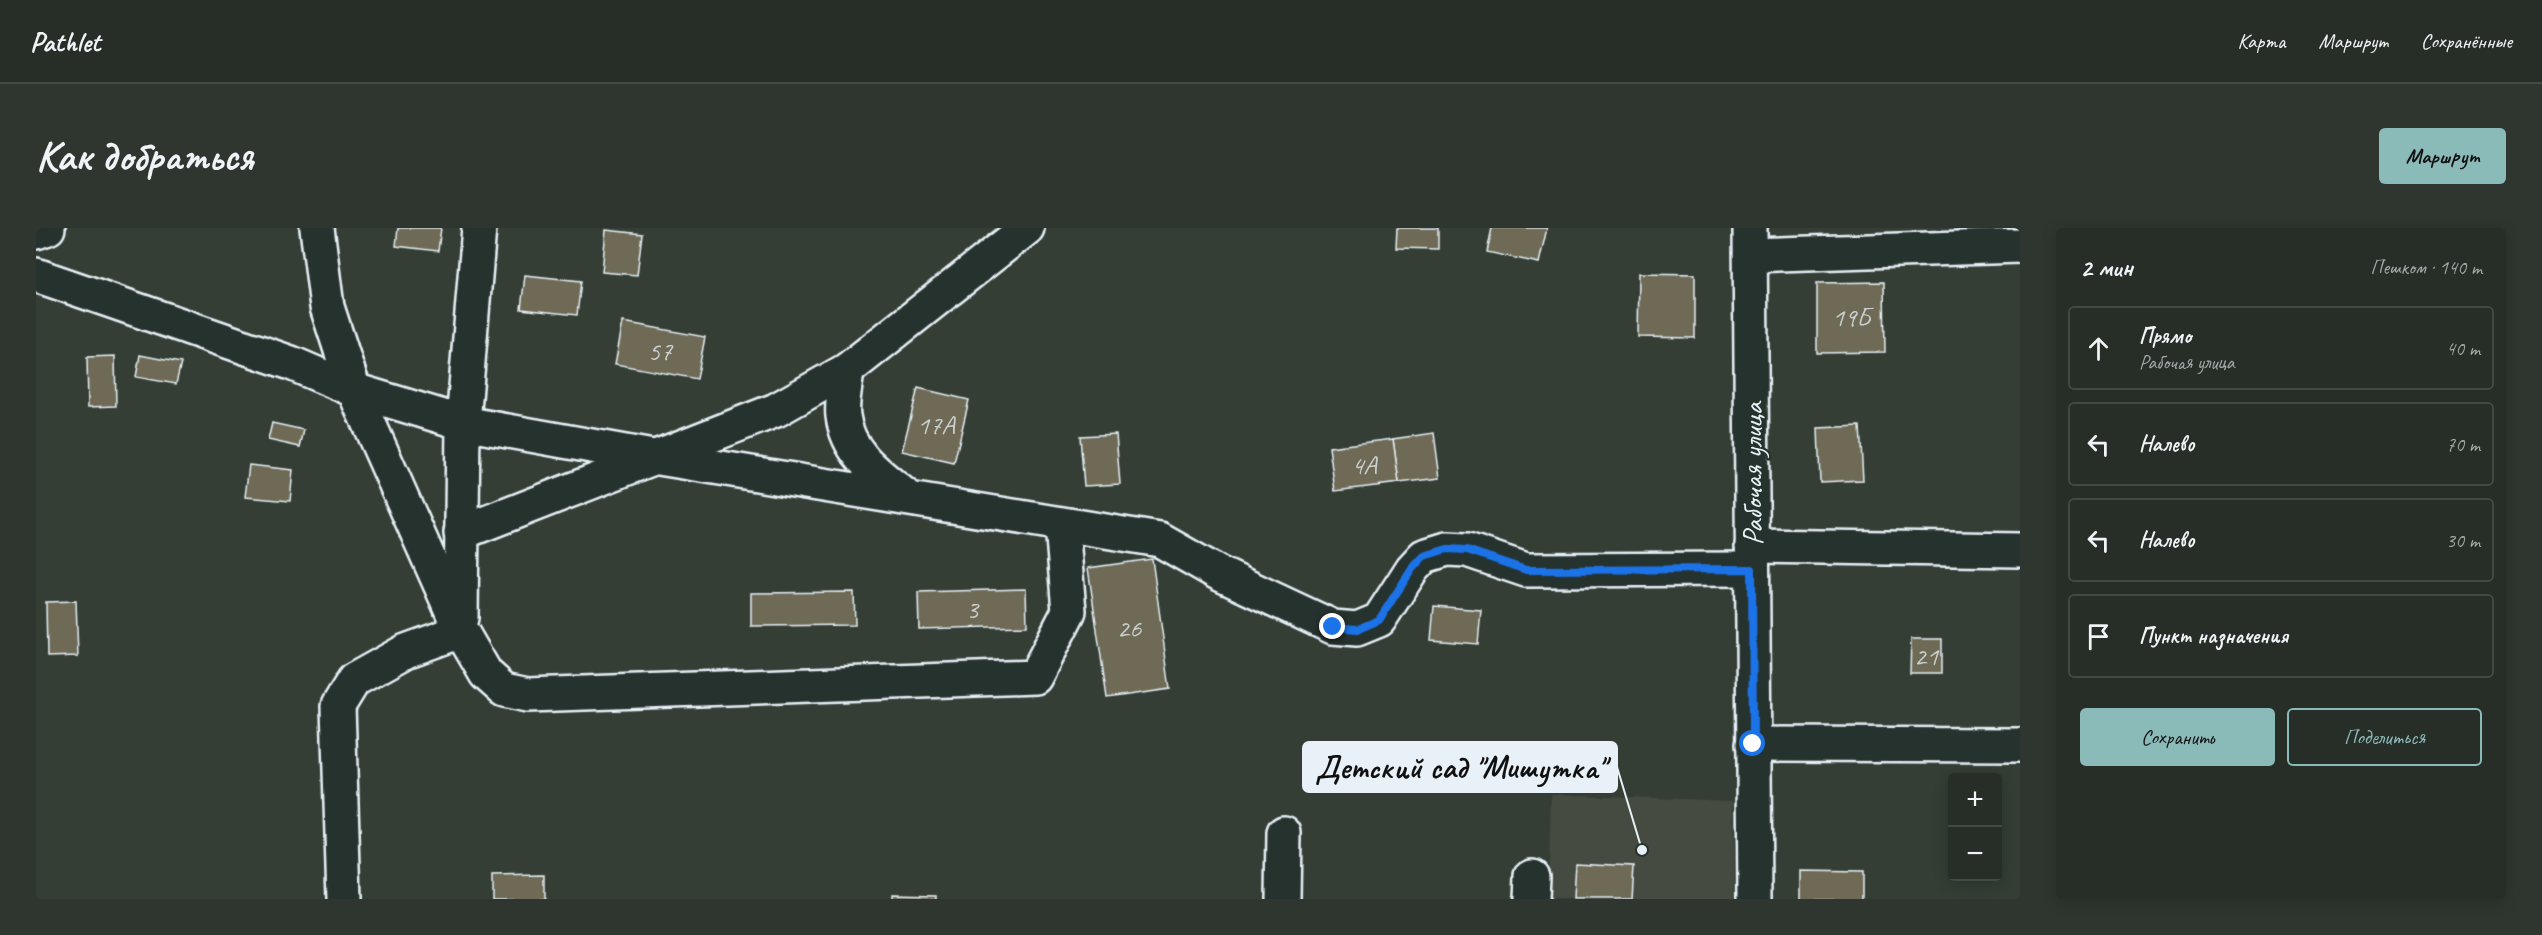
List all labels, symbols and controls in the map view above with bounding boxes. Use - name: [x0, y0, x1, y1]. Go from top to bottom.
- text: Pathlet: [30, 24, 100, 59]
- text: Карта: [2237, 28, 2286, 54]
- text: Маршрут: [2319, 28, 2388, 54]
- text: Сохранённые: [2421, 28, 2512, 54]
- button: Маршрут: [2379, 128, 2506, 184]
- text: Как добраться: [36, 130, 253, 183]
- text: 2 мин: [2080, 251, 2133, 284]
- text: Пешком · 140 m: [2370, 255, 2482, 280]
- house number: 19Б: [1832, 300, 1874, 334]
- text: Прямо: [2139, 322, 2191, 350]
- icon: ahead: [2082, 332, 2115, 365]
- house number: 57: [648, 334, 674, 368]
- text: 40 m: [2446, 336, 2480, 361]
- text: Рабочая улица: [2139, 350, 2234, 375]
- street label: Рабочая улица: [1733, 401, 1771, 546]
- house number: 17А: [917, 408, 956, 442]
- icon: left: [2082, 428, 2115, 461]
- text: Налево: [2139, 430, 2195, 458]
- text: 70 m: [2446, 432, 2480, 457]
- house number: 4А: [1351, 448, 1378, 482]
- icon: left: [2082, 524, 2115, 557]
- text: Налево: [2139, 526, 2195, 554]
- text: 30 m: [2446, 528, 2480, 553]
- house number: 3: [966, 592, 980, 626]
- house number: 26: [1117, 611, 1142, 645]
- route end: [1319, 613, 1345, 639]
- icon: arrive: [2082, 620, 2115, 653]
- text: Пункт назначения: [2139, 622, 2288, 650]
- house number: 21: [1914, 639, 1940, 673]
- button: Сохранить: [2080, 708, 2275, 766]
- button: Поделиться: [2287, 708, 2482, 766]
- route start: [1739, 730, 1765, 756]
- callout: Детский сад "Мишутка": [1303, 742, 1617, 792]
- text: Детский сад "Мишутка": [1315, 747, 1612, 788]
- map controls: [1948, 773, 2002, 881]
- button: +: [1948, 773, 2002, 827]
- button: −: [1948, 827, 2002, 881]

